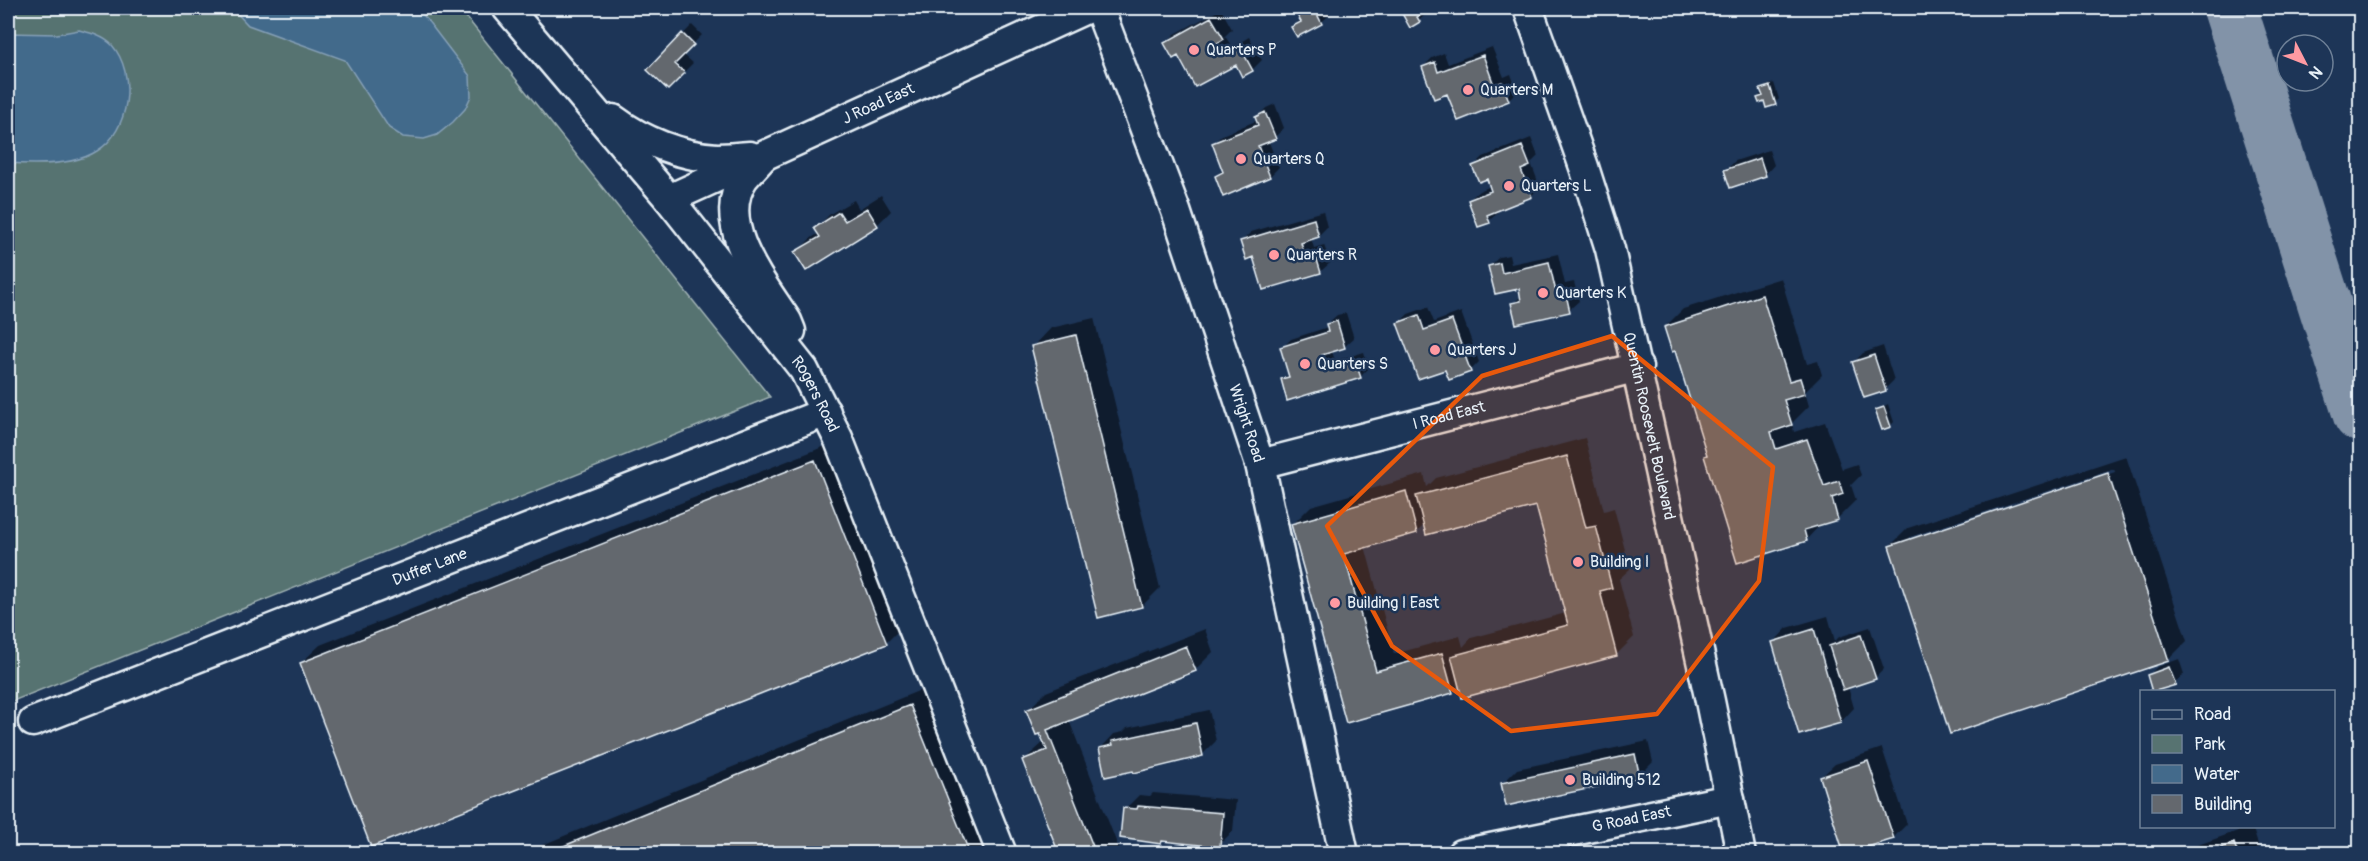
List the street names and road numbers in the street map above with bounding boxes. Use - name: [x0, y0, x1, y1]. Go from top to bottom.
- street label: J Road East: [839, 78, 918, 129]
- street label: Quentin Roosevelt Boulevard: [1619, 330, 1680, 522]
- street label: Rogers Road: [787, 352, 844, 436]
- street label: Wright Road: [1224, 382, 1269, 465]
- street label: I Road East: [1411, 397, 1488, 434]
- street label: Duffer Lane: [390, 543, 470, 590]
- street label: G Road East: [1590, 801, 1673, 837]

